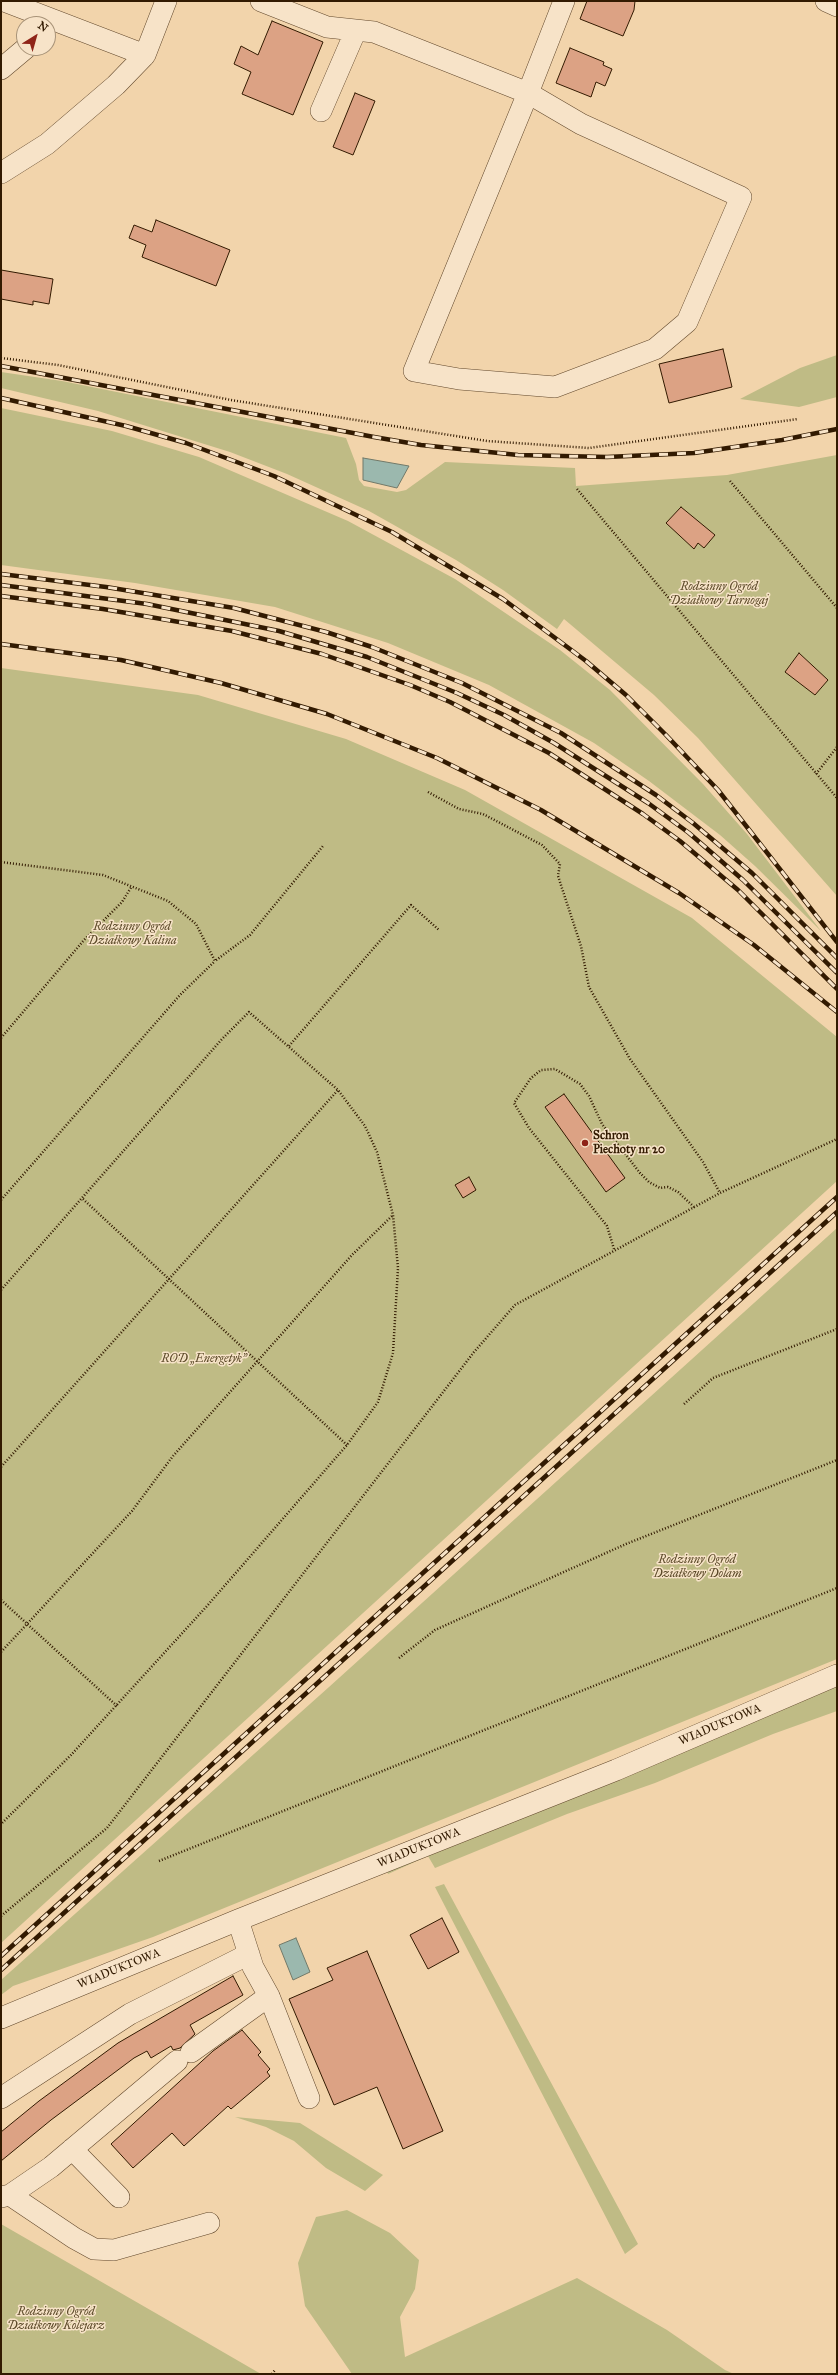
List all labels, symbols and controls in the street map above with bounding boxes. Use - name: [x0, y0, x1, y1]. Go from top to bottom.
- north arrow: [16, 16, 56, 56]
- text: N: [35, 19, 51, 35]
- park label: Rodzinny Ogród Działkowy Tarnogaj: [670, 580, 768, 608]
- park label: Rodzinny Ogród Działkowy Kalina: [87, 920, 177, 948]
- place label: Schron Piechoty nr 20: [593, 1129, 665, 1157]
- marker: Schron Piechoty nr 20: [580, 1138, 590, 1148]
- park label: ROD „Energetyk”: [161, 1352, 247, 1366]
- park label: Rodzinny Ogród Działkowy Dolam: [652, 1553, 742, 1581]
- street label: WIADUKTOWA: [677, 1701, 763, 1749]
- street label: WIADUKTOWA: [376, 1825, 462, 1871]
- street label: WIADUKTOWA: [76, 1946, 162, 1992]
- park label: Rodzinny Ogród Działkowy Kolejarz: [7, 2305, 105, 2333]

